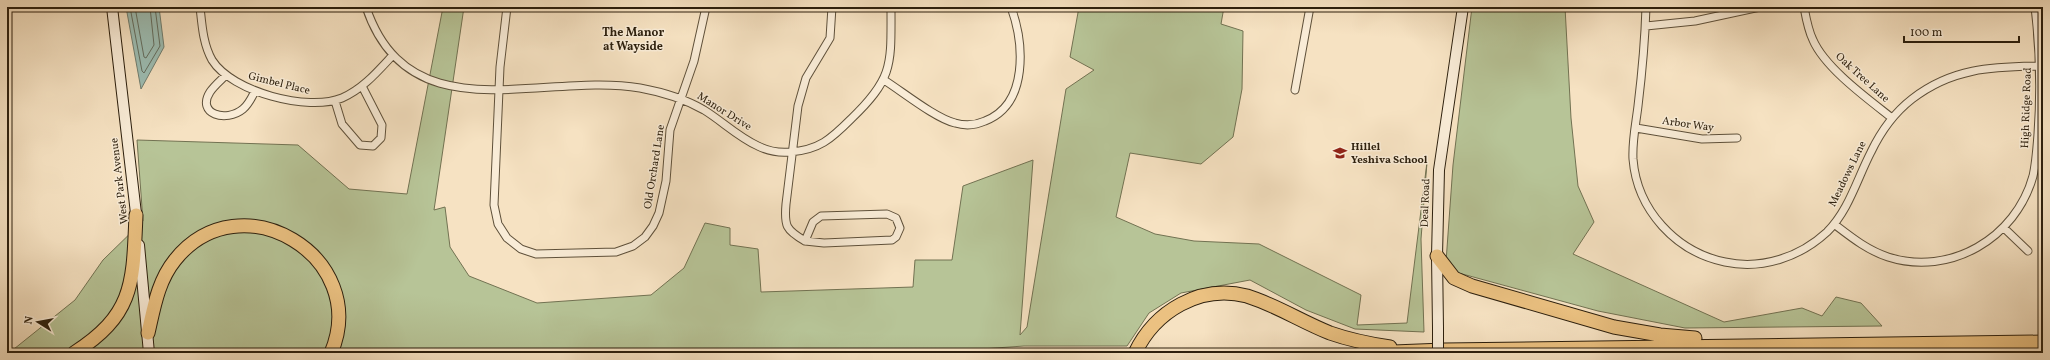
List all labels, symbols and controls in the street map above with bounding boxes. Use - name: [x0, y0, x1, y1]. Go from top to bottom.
- scale bar: [1904, 18, 2019, 44]
- district label: The Manor at Wayside: [602, 25, 664, 55]
- text: 100 m: [1910, 25, 1943, 41]
- street label: Oak Tree Lane: [1832, 50, 1892, 106]
- street label: High Ridge Road: [2018, 67, 2036, 149]
- street label: Gimbel Place: [247, 69, 311, 99]
- street label: Manor Drive: [694, 89, 754, 135]
- street label: Arbor Way: [1661, 114, 1715, 136]
- street label: Old Orchard Lane: [641, 124, 669, 210]
- street label: West Park Avenue: [107, 137, 133, 225]
- street label: Meadows Lane: [1826, 139, 1870, 209]
- place label: Hillel Yeshiva School: [1351, 140, 1428, 168]
- school or university icon: Hillel Yeshiva School: [1332, 145, 1348, 161]
- street label: Deal Road: [1418, 178, 1434, 228]
- north arrow: [18, 302, 58, 342]
- text: N: [22, 315, 38, 326]

